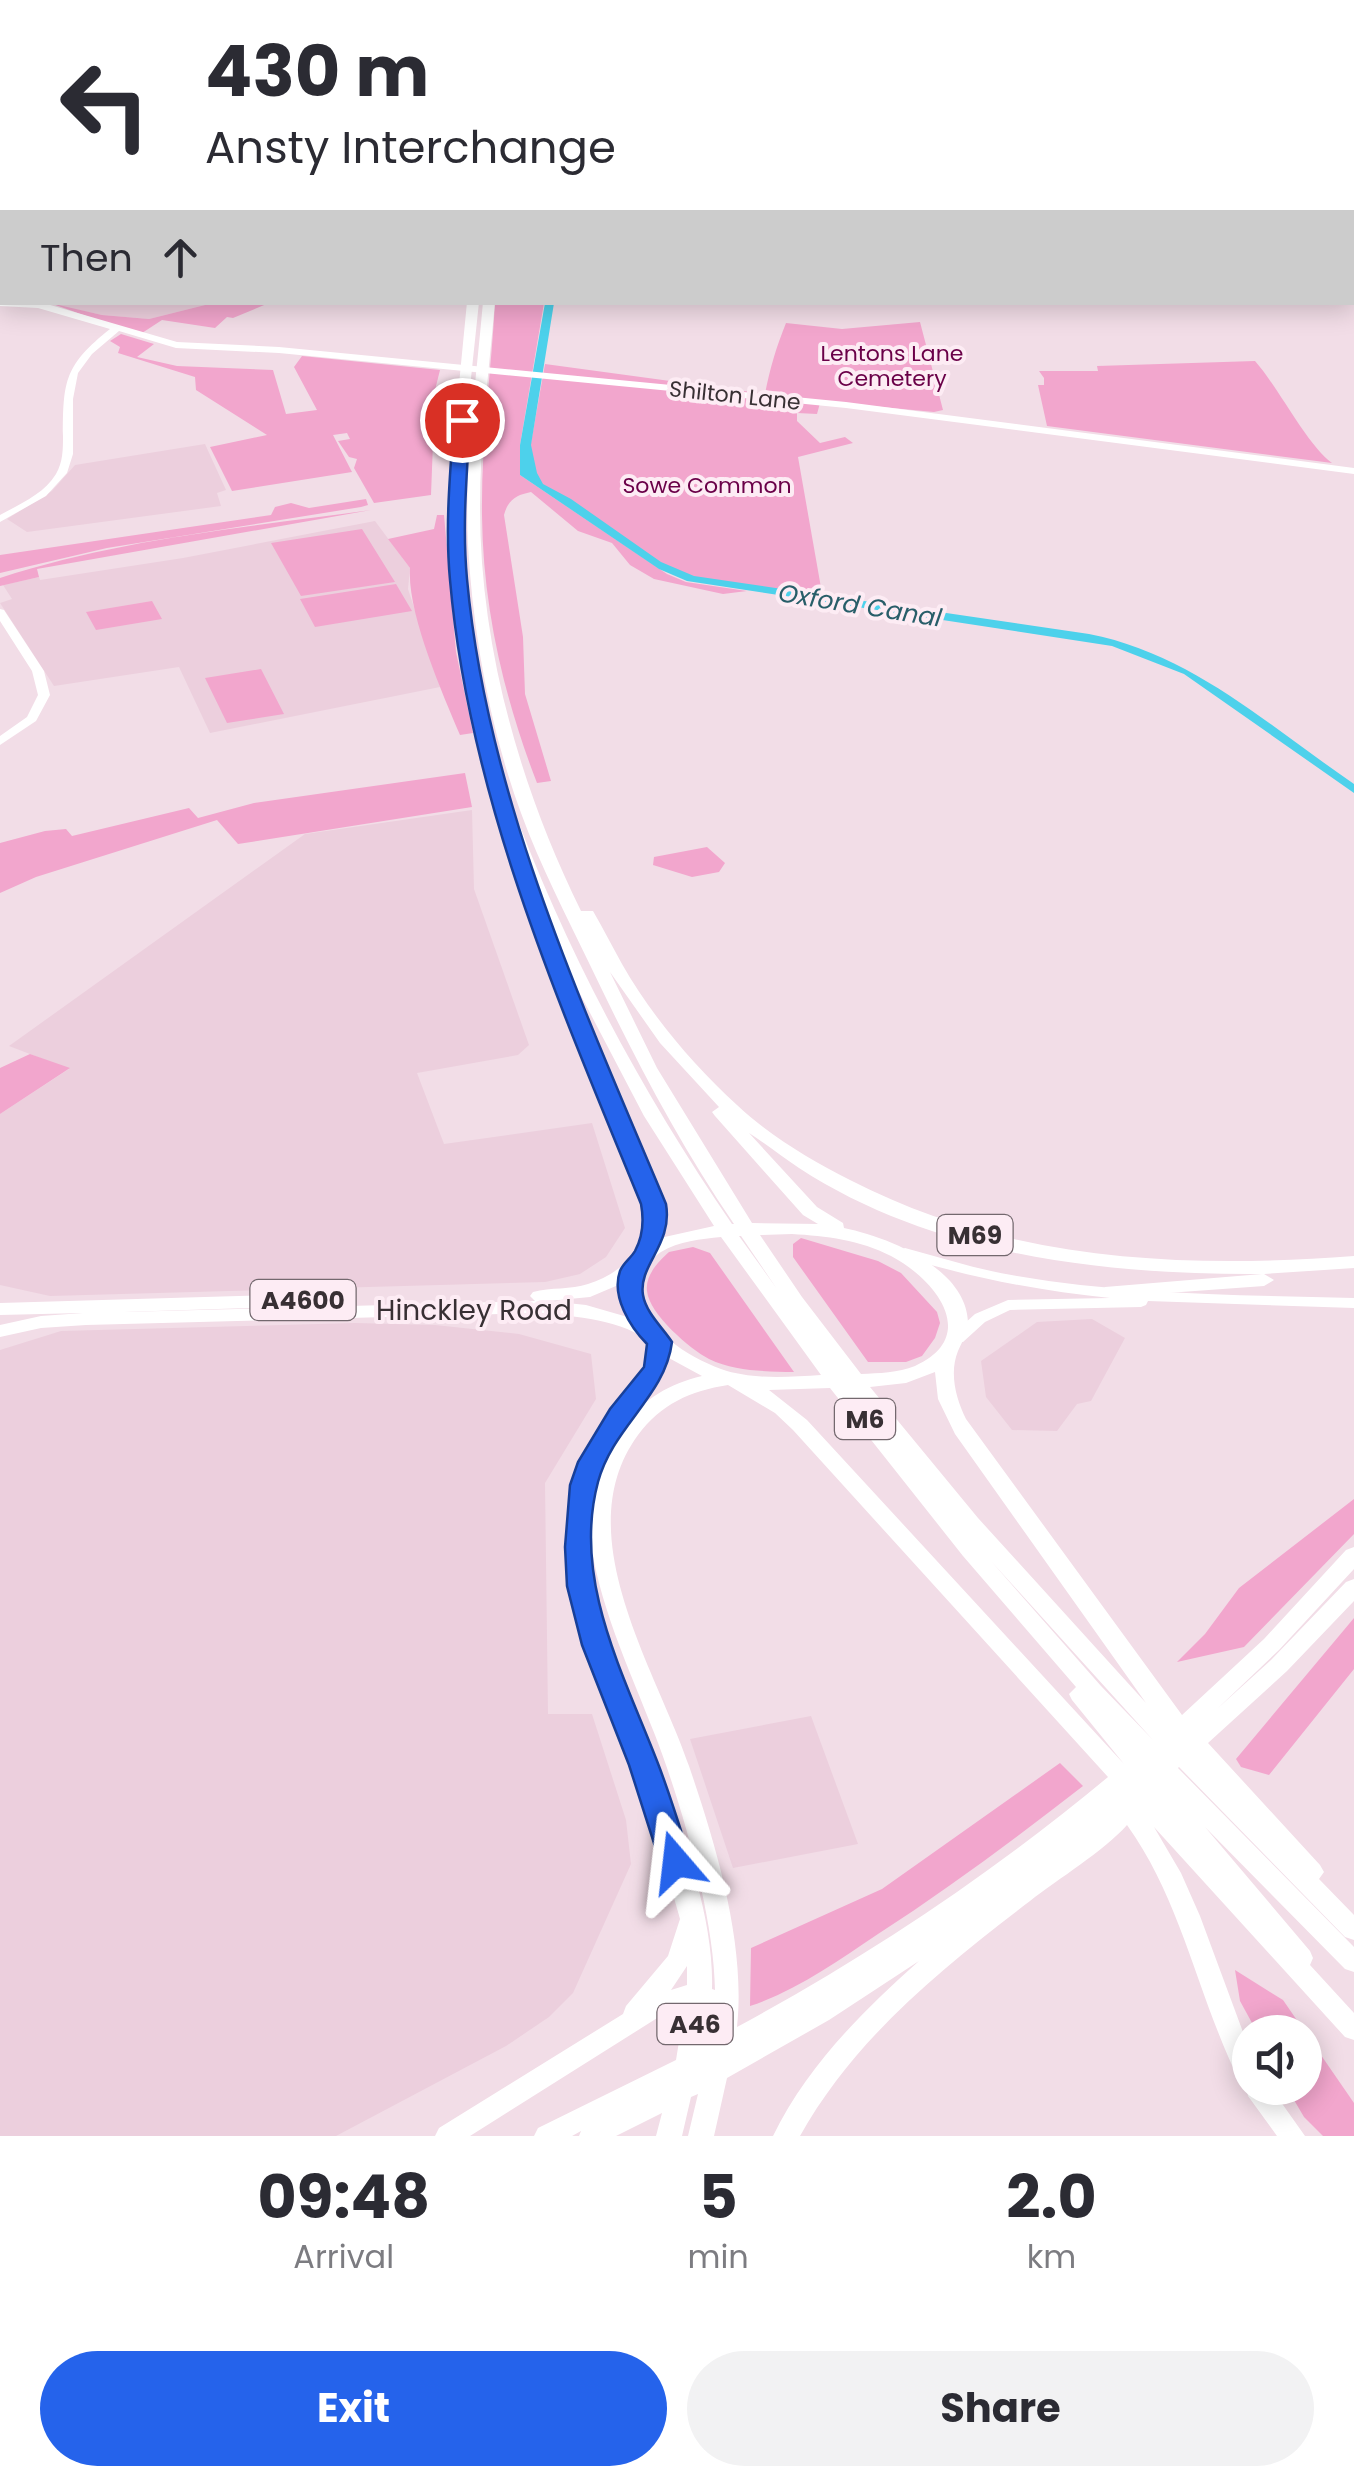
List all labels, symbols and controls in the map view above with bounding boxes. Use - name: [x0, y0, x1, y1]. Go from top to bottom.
- text: 430 m: [205, 22, 429, 121]
- icon: left: [40, 40, 170, 170]
- text: Ansty Interchange: [205, 116, 616, 179]
- icon: ahead: [153, 230, 208, 285]
- text: Then: [40, 231, 133, 284]
- park label: Lentons Lane Cemetery: [821, 338, 963, 394]
- street label: Shilton Lane: [668, 373, 802, 418]
- pin: [420, 378, 505, 463]
- icon: arrive: [435, 393, 490, 448]
- park label: Sowe Common: [622, 470, 792, 501]
- water label: Oxford Canal: [776, 575, 945, 636]
- road number: M69: [938, 1215, 1012, 1255]
- road number: A4600: [250, 1280, 356, 1320]
- street label: Hinckley Road: [376, 1291, 572, 1330]
- road number: M6: [835, 1399, 895, 1439]
- position arrow: [624, 1810, 728, 1914]
- road number: A46: [658, 2004, 732, 2044]
- map controls: [1232, 2015, 1322, 2105]
- button: sound: [1232, 2015, 1322, 2105]
- text: 09:48: [257, 2155, 430, 2239]
- text: 5: [699, 2155, 738, 2239]
- text: 2.0: [1006, 2155, 1097, 2239]
- text: Arrival: [293, 2234, 394, 2279]
- text: min: [687, 2234, 749, 2279]
- text: km: [1027, 2234, 1076, 2279]
- button: Exit: [40, 2351, 667, 2466]
- button: Share: [687, 2351, 1314, 2466]

